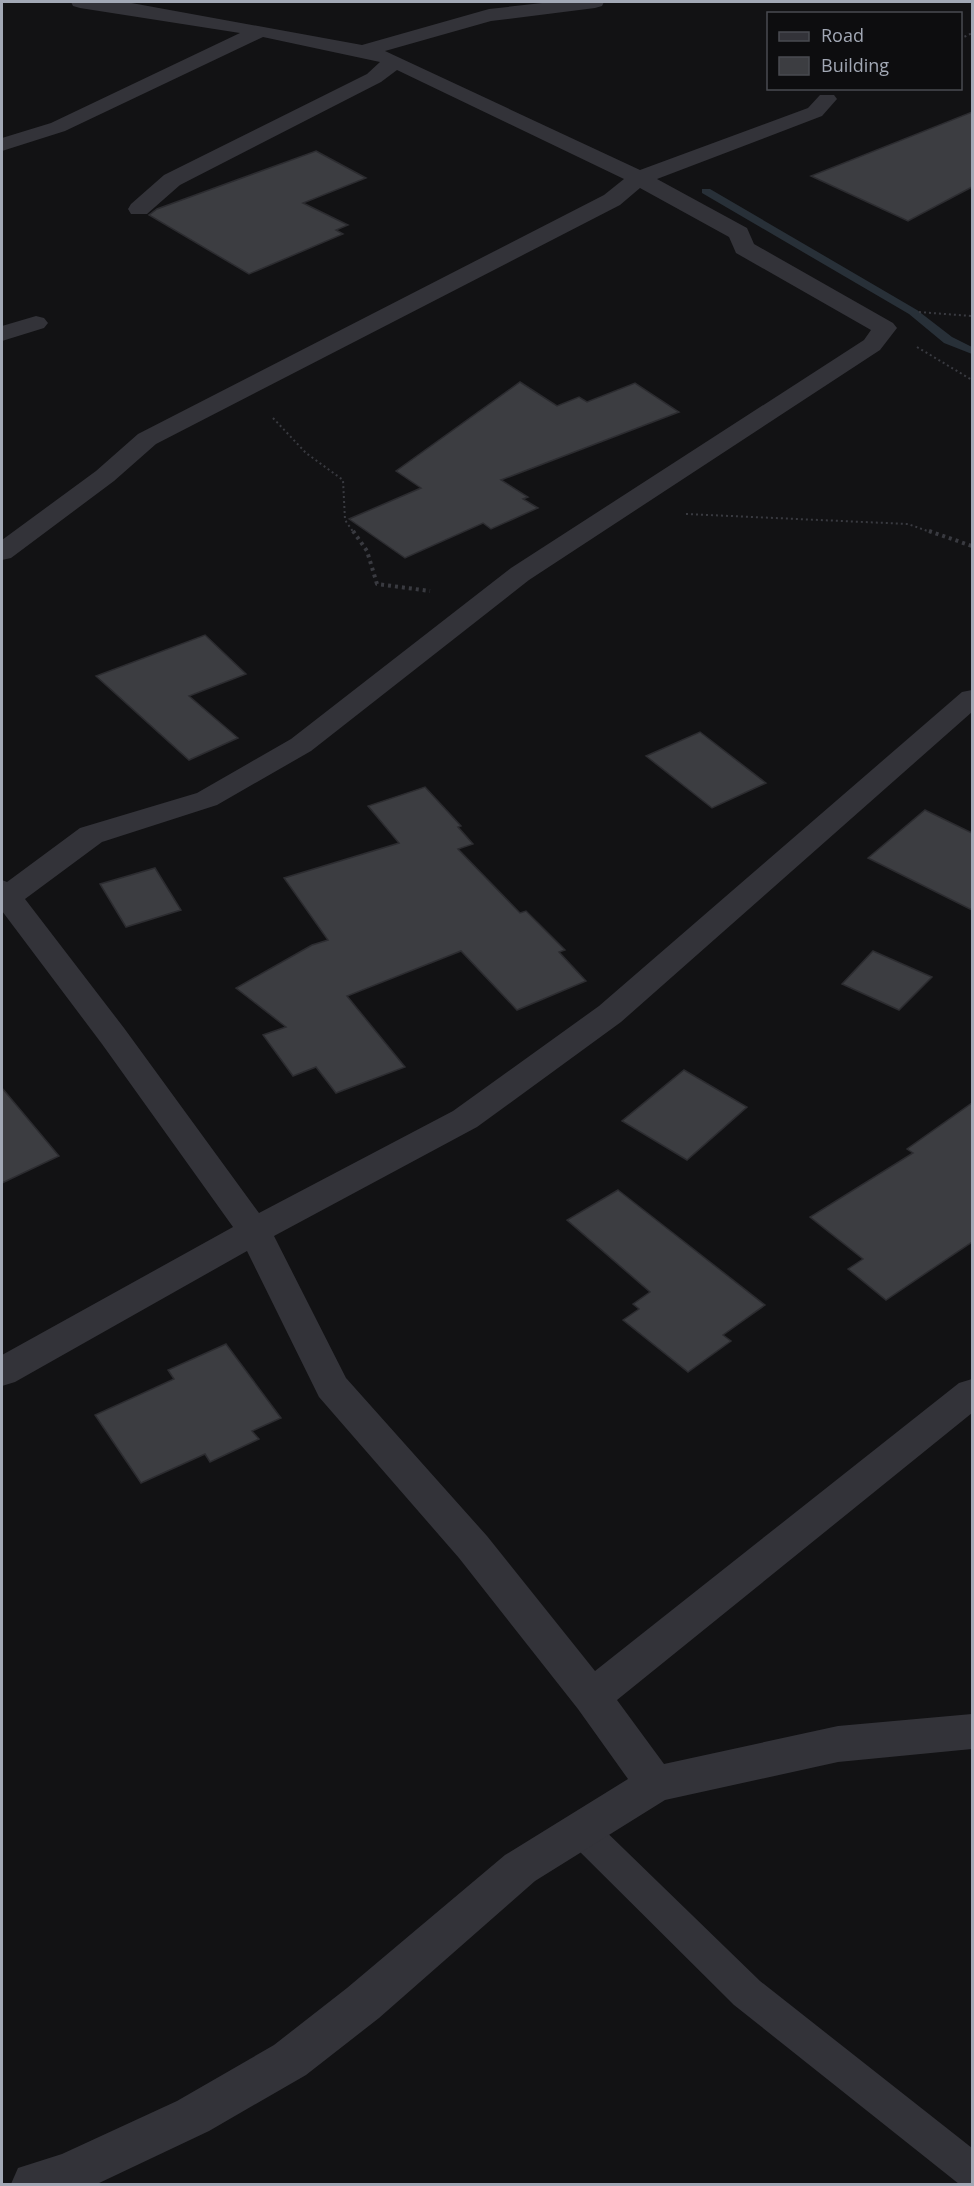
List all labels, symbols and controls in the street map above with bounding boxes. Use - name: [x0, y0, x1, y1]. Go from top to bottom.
- legend: [767, 12, 962, 90]
- text: Road: [821, 23, 864, 47]
- text: Building: [821, 53, 889, 77]

